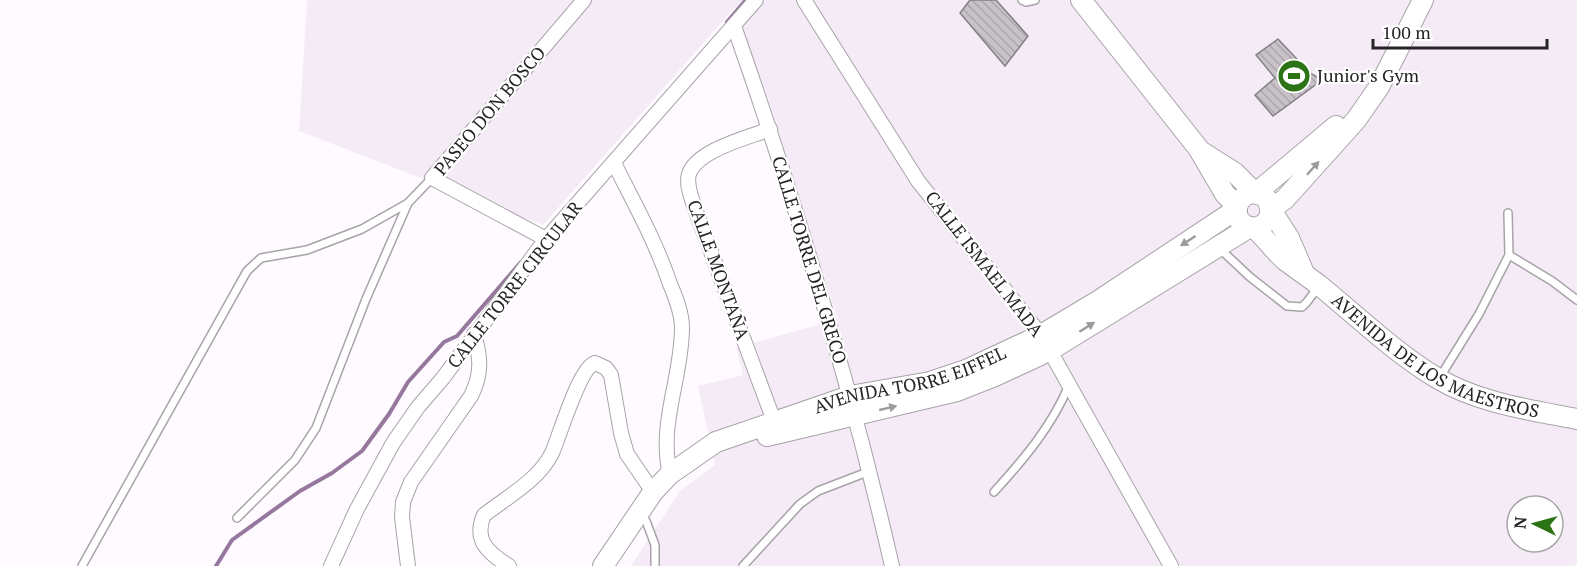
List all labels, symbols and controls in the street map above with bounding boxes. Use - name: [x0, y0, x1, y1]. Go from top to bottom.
- scale bar: [1373, 12, 1547, 50]
- text: 100 m: [1382, 20, 1431, 44]
- street label: PASEO DON BOSCO: [428, 41, 550, 180]
- sports icon: Junior's Gym: [1276, 58, 1312, 94]
- place label: Junior's Gym: [1317, 63, 1420, 87]
- street label: CALLE TORRE DEL GRECO: [767, 153, 853, 367]
- one-way arrow: [1306, 161, 1320, 176]
- street label: CALLE ISMAEL MADA: [920, 186, 1050, 342]
- street label: CALLE TORRE CIRCULAR: [441, 195, 587, 373]
- street label: CALLE MONTAÑA: [682, 196, 756, 344]
- one-way arrow: [1180, 235, 1196, 247]
- street label: AVENIDA DE LOS MAESTROS: [1327, 288, 1541, 423]
- one-way arrow: [1079, 322, 1095, 333]
- street label: AVENIDA TORRE EIFFEL: [810, 340, 1010, 419]
- one-way arrow: [879, 402, 898, 412]
- north arrow: [1505, 494, 1565, 554]
- text: N: [1509, 516, 1532, 530]

